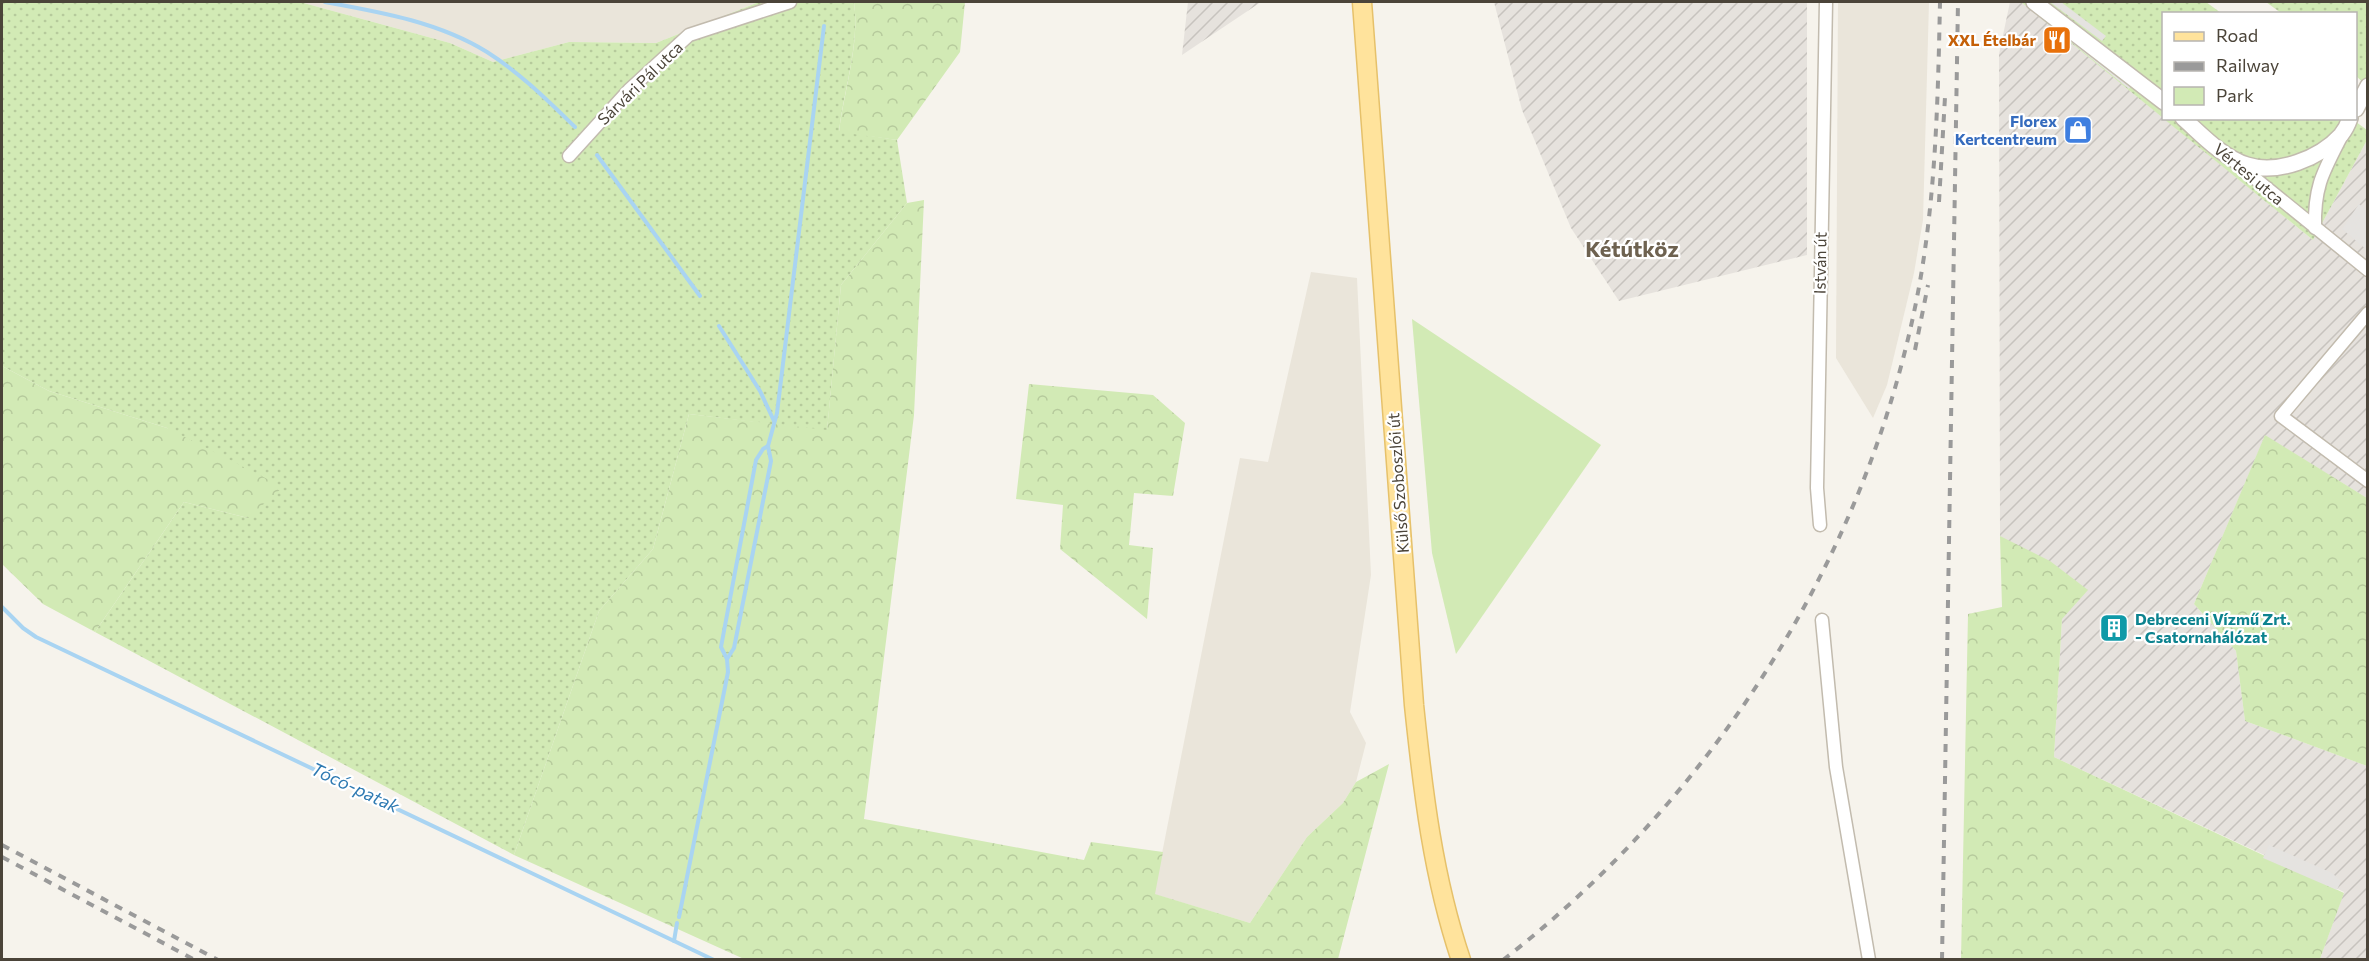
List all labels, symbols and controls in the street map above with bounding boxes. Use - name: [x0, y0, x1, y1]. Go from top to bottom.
- legend: [2162, 12, 2357, 120]
- restaurant icon: XXL Ételbár: [2041, 24, 2073, 56]
- text: Road: [2216, 24, 2258, 46]
- place label: XXL Ételbár: [1948, 30, 2036, 49]
- street label: Sárvári Pál utca: [593, 37, 686, 128]
- text: Railway: [2216, 54, 2279, 76]
- text: Park: [2216, 84, 2254, 106]
- place label: Florex Kertcentreum: [1955, 111, 2057, 148]
- shop icon: Florex Kertcentreum: [2062, 114, 2094, 146]
- street label: Vértesi utca: [2210, 139, 2288, 208]
- street label: István út: [1809, 231, 1830, 294]
- district label: Kétútköz: [1585, 235, 1679, 262]
- street label: Külső Szoboszlói út: [1383, 412, 1412, 554]
- place label: Debreceni Vízmű Zrt. - Csatornahálózat: [2135, 609, 2291, 646]
- building icon: Debreceni Vízmű Zrt. - Csatornahálózat: [2098, 612, 2130, 644]
- water label: Tócó-patak: [308, 757, 404, 818]

